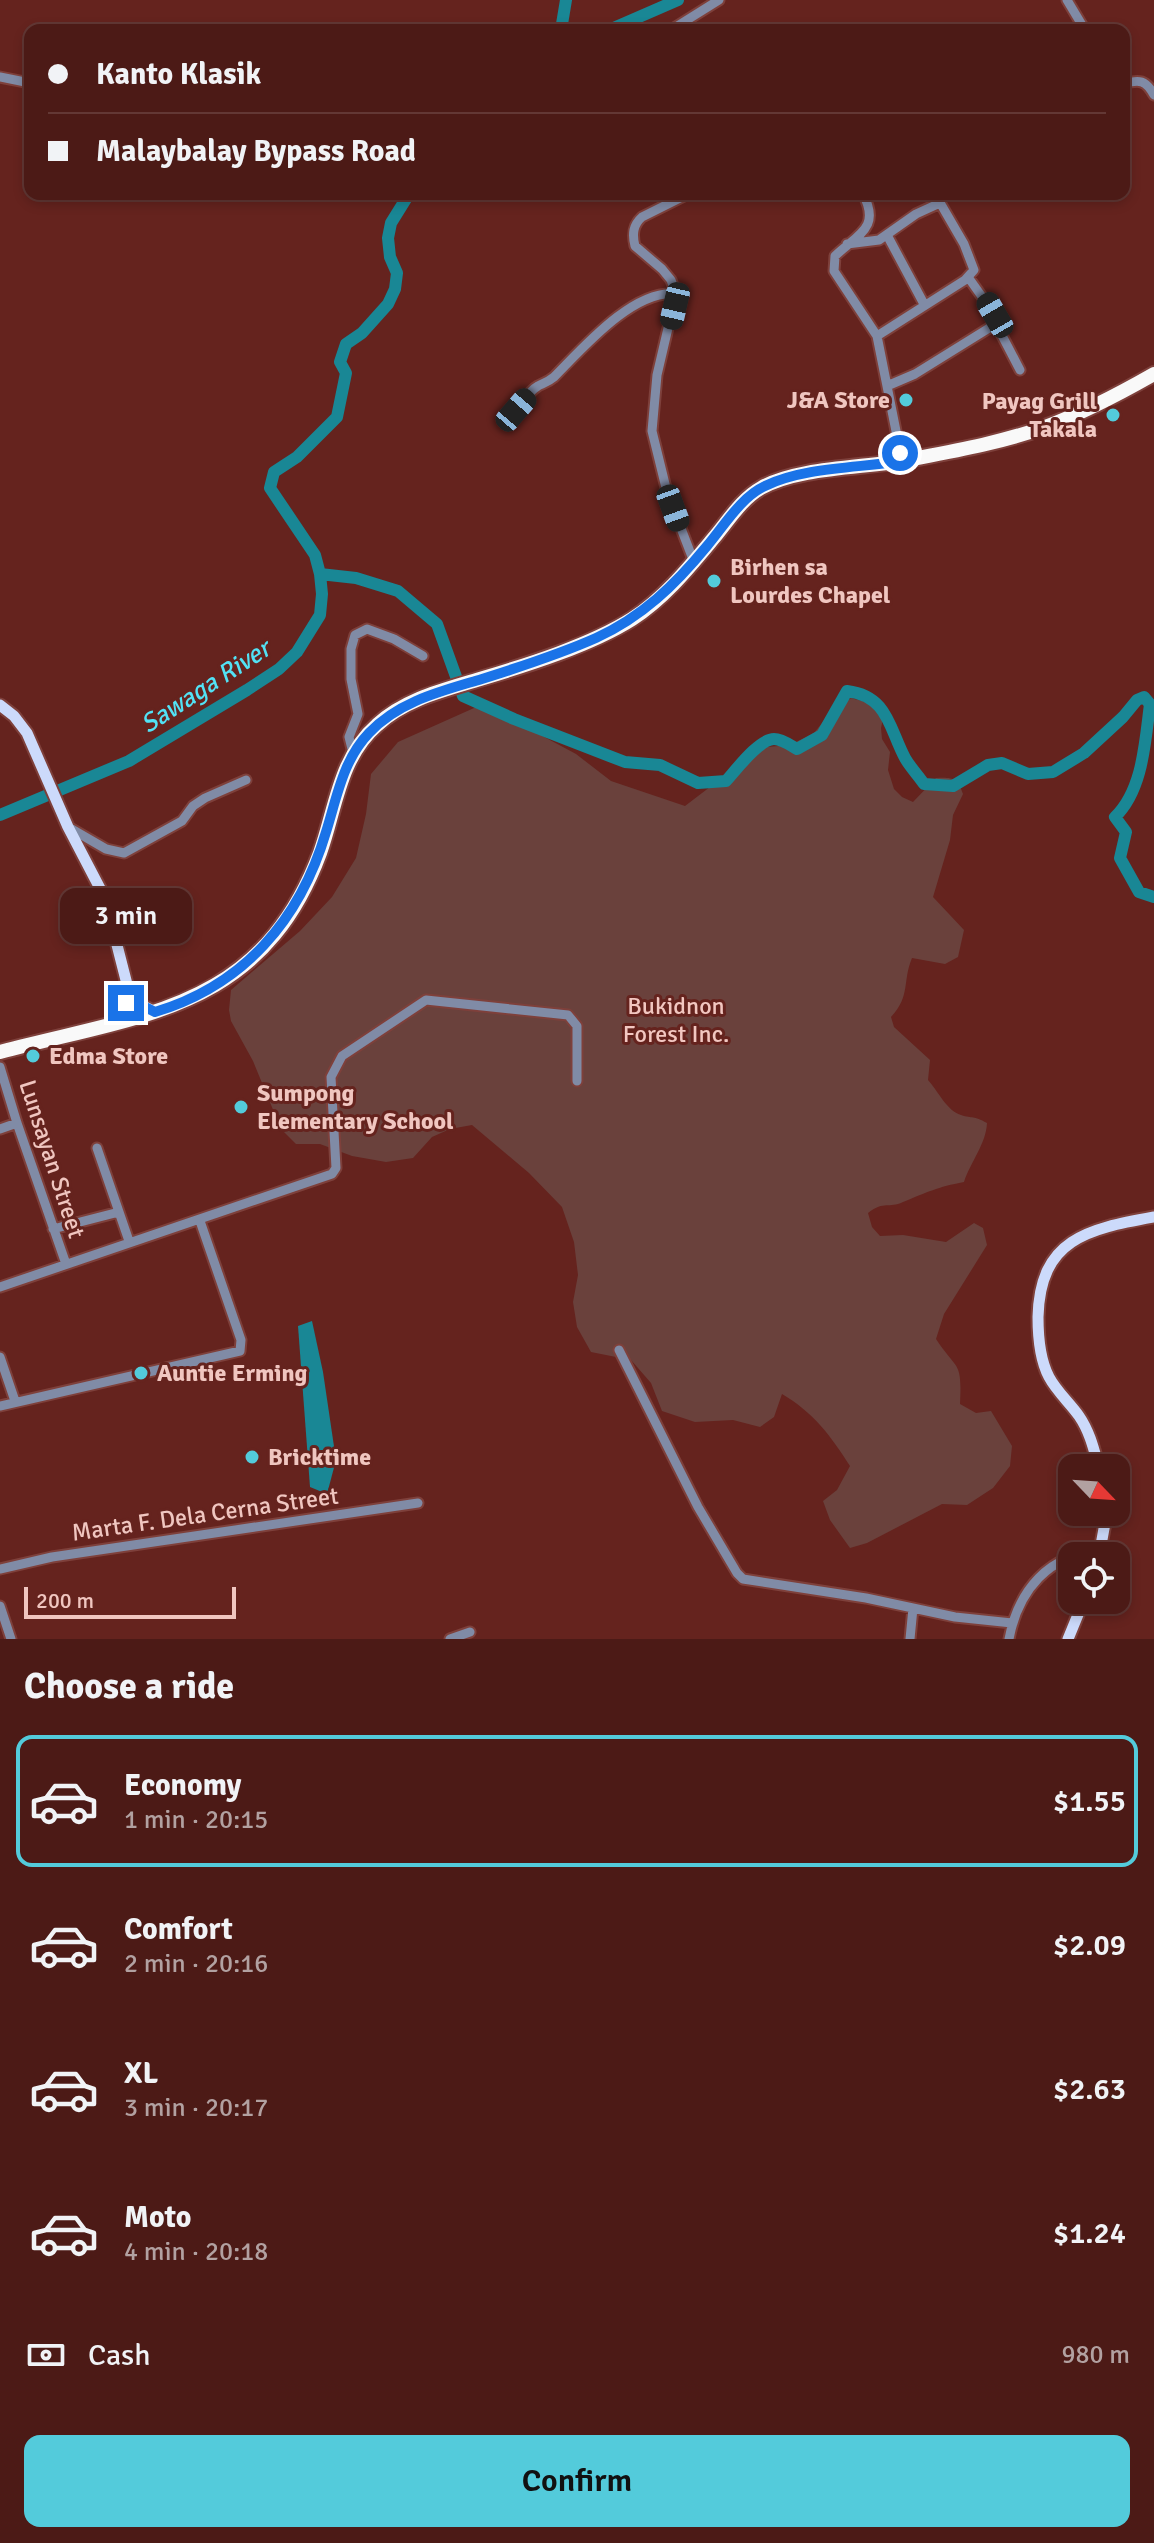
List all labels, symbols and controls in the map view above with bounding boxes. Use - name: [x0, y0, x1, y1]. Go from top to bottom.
- text: Kanto Klasik: [96, 56, 261, 93]
- text: Malaybalay Bypass Road: [96, 133, 416, 170]
- car: [658, 280, 692, 332]
- car: [973, 288, 1017, 342]
- car: [491, 384, 541, 436]
- place label: J&A Store: [787, 385, 890, 415]
- place label: Payag Grill Takala: [982, 386, 1097, 444]
- marker: J&A Store: [897, 391, 915, 409]
- marker: Payag Grill Takala: [1104, 406, 1122, 424]
- route start: [882, 435, 918, 471]
- car: [654, 481, 692, 535]
- place label: Birhen sa Lourdes Chapel: [730, 552, 891, 610]
- marker: Birhen sa Lourdes Chapel: [705, 572, 723, 590]
- water label: Sawaga River: [135, 631, 279, 741]
- callout: 3 min: [60, 887, 192, 943]
- text: 3 min: [95, 900, 157, 932]
- route end: [108, 985, 144, 1021]
- park label: Bukidnon Forest Inc.: [623, 991, 729, 1049]
- place label: Edma Store: [49, 1041, 168, 1071]
- marker: Edma Store: [24, 1047, 42, 1065]
- street label: Lunsayan Street: [12, 1076, 92, 1242]
- place label: Sumpong Elementary School: [257, 1078, 454, 1136]
- marker: Sumpong Elementary School: [232, 1098, 250, 1116]
- place label: Auntie Erming: [157, 1358, 308, 1388]
- marker: Auntie Erming: [132, 1364, 150, 1382]
- place label: Bricktime: [268, 1442, 371, 1472]
- marker: Bricktime: [243, 1448, 261, 1466]
- north arrow: [1058, 1454, 1130, 1526]
- map controls: [1058, 1454, 1130, 1614]
- street label: Marta F. Dela Cerna Street: [70, 1480, 340, 1548]
- button: locate: [1058, 1542, 1130, 1614]
- scale bar: [24, 1583, 236, 1619]
- text: 200 m: [36, 1587, 94, 1614]
- text: Choose a ride: [24, 1664, 234, 1709]
- icon: car: [28, 1765, 100, 1837]
- text: Economy: [124, 1767, 241, 1804]
- text: $1.55: [1053, 1783, 1126, 1820]
- text: 1 min · 20:15: [124, 1804, 268, 1836]
- icon: car: [28, 1909, 100, 1981]
- text: Comfort: [124, 1911, 233, 1948]
- text: $2.09: [1053, 1927, 1126, 1964]
- text: 2 min · 20:16: [124, 1948, 268, 1980]
- icon: car: [28, 2053, 100, 2125]
- text: XL: [124, 2055, 158, 2092]
- text: $2.63: [1053, 2071, 1126, 2108]
- text: 3 min · 20:17: [124, 2092, 268, 2124]
- icon: car: [28, 2197, 100, 2269]
- text: Moto: [124, 2199, 191, 2236]
- text: $1.24: [1053, 2215, 1126, 2252]
- text: 4 min · 20:18: [124, 2236, 268, 2268]
- icon: cash: [24, 2333, 68, 2377]
- text: Cash: [88, 2337, 151, 2374]
- text: 980 m: [1061, 2339, 1130, 2371]
- button: Confirm: [24, 2435, 1130, 2527]

